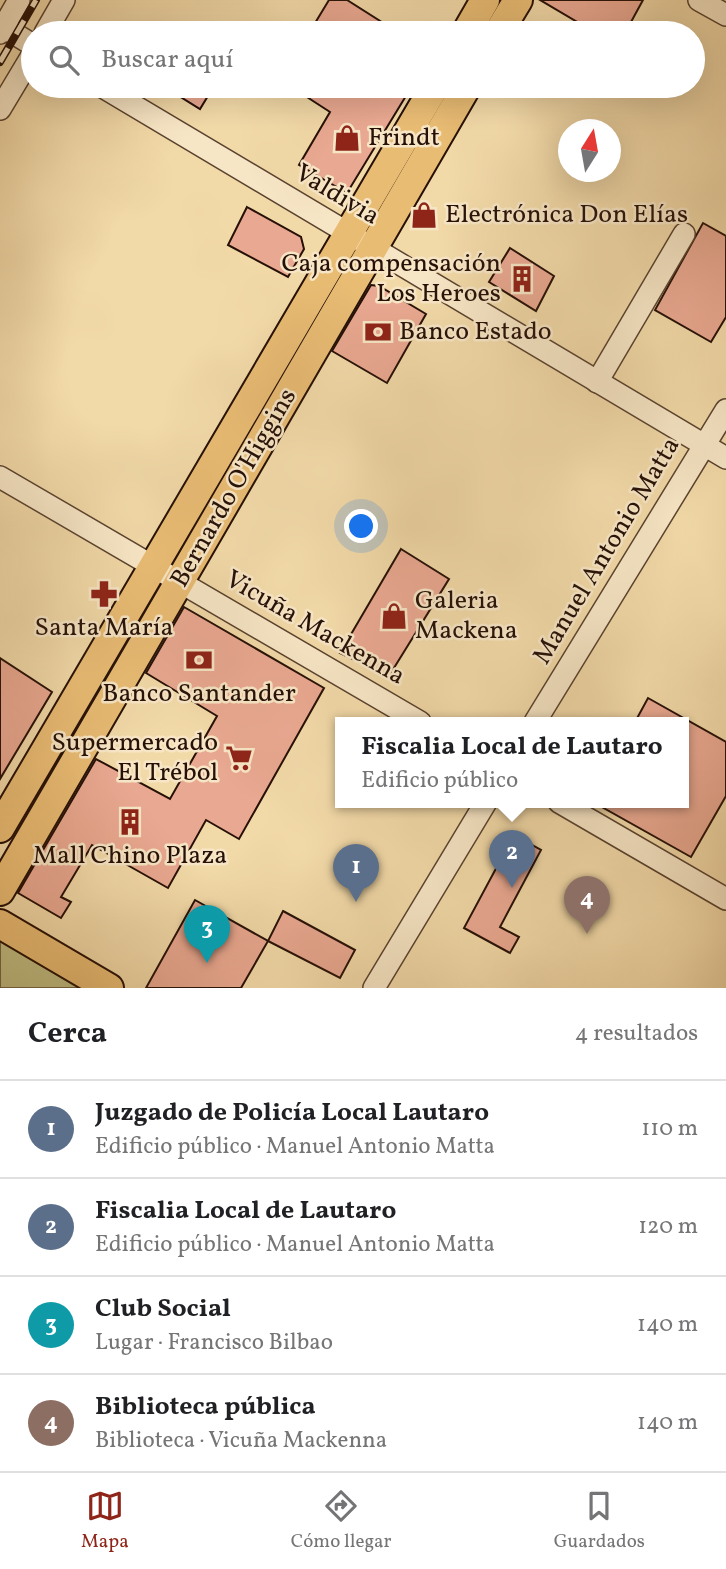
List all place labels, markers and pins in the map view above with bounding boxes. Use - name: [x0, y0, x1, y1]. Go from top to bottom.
- place label: Frindt: [368, 120, 440, 156]
- shop icon: Frindt: [332, 123, 362, 153]
- place label: Electrónica Don Elías: [445, 197, 688, 233]
- shop icon: Electrónica Don Elías: [409, 200, 439, 230]
- place label: Caja compensación Los Heroes: [281, 246, 501, 312]
- building icon: Caja compensación Los Heroes: [507, 264, 537, 294]
- place label: Banco Estado: [399, 314, 552, 350]
- bank icon: Banco Estado: [363, 317, 393, 347]
- pharmacy icon: Santa María: [89, 579, 119, 609]
- place label: Galeria Mackena: [415, 583, 518, 649]
- shop icon: Galeria Mackena: [379, 601, 409, 631]
- place label: Santa María: [35, 610, 173, 646]
- bank icon: Banco Santander: [184, 645, 214, 675]
- place label: Banco Santander: [102, 676, 296, 712]
- place label: Supermercado El Trébol: [52, 725, 218, 791]
- supermarket icon: Supermercado El Trébol: [224, 743, 254, 773]
- building icon: Mall Chino Plaza: [115, 807, 145, 837]
- pin: 2: [489, 830, 535, 888]
- place label: Mall Chino Plaza: [33, 838, 227, 874]
- pin: 1: [333, 844, 379, 902]
- pin: 4: [564, 876, 610, 934]
- pin: 3: [184, 905, 230, 963]

